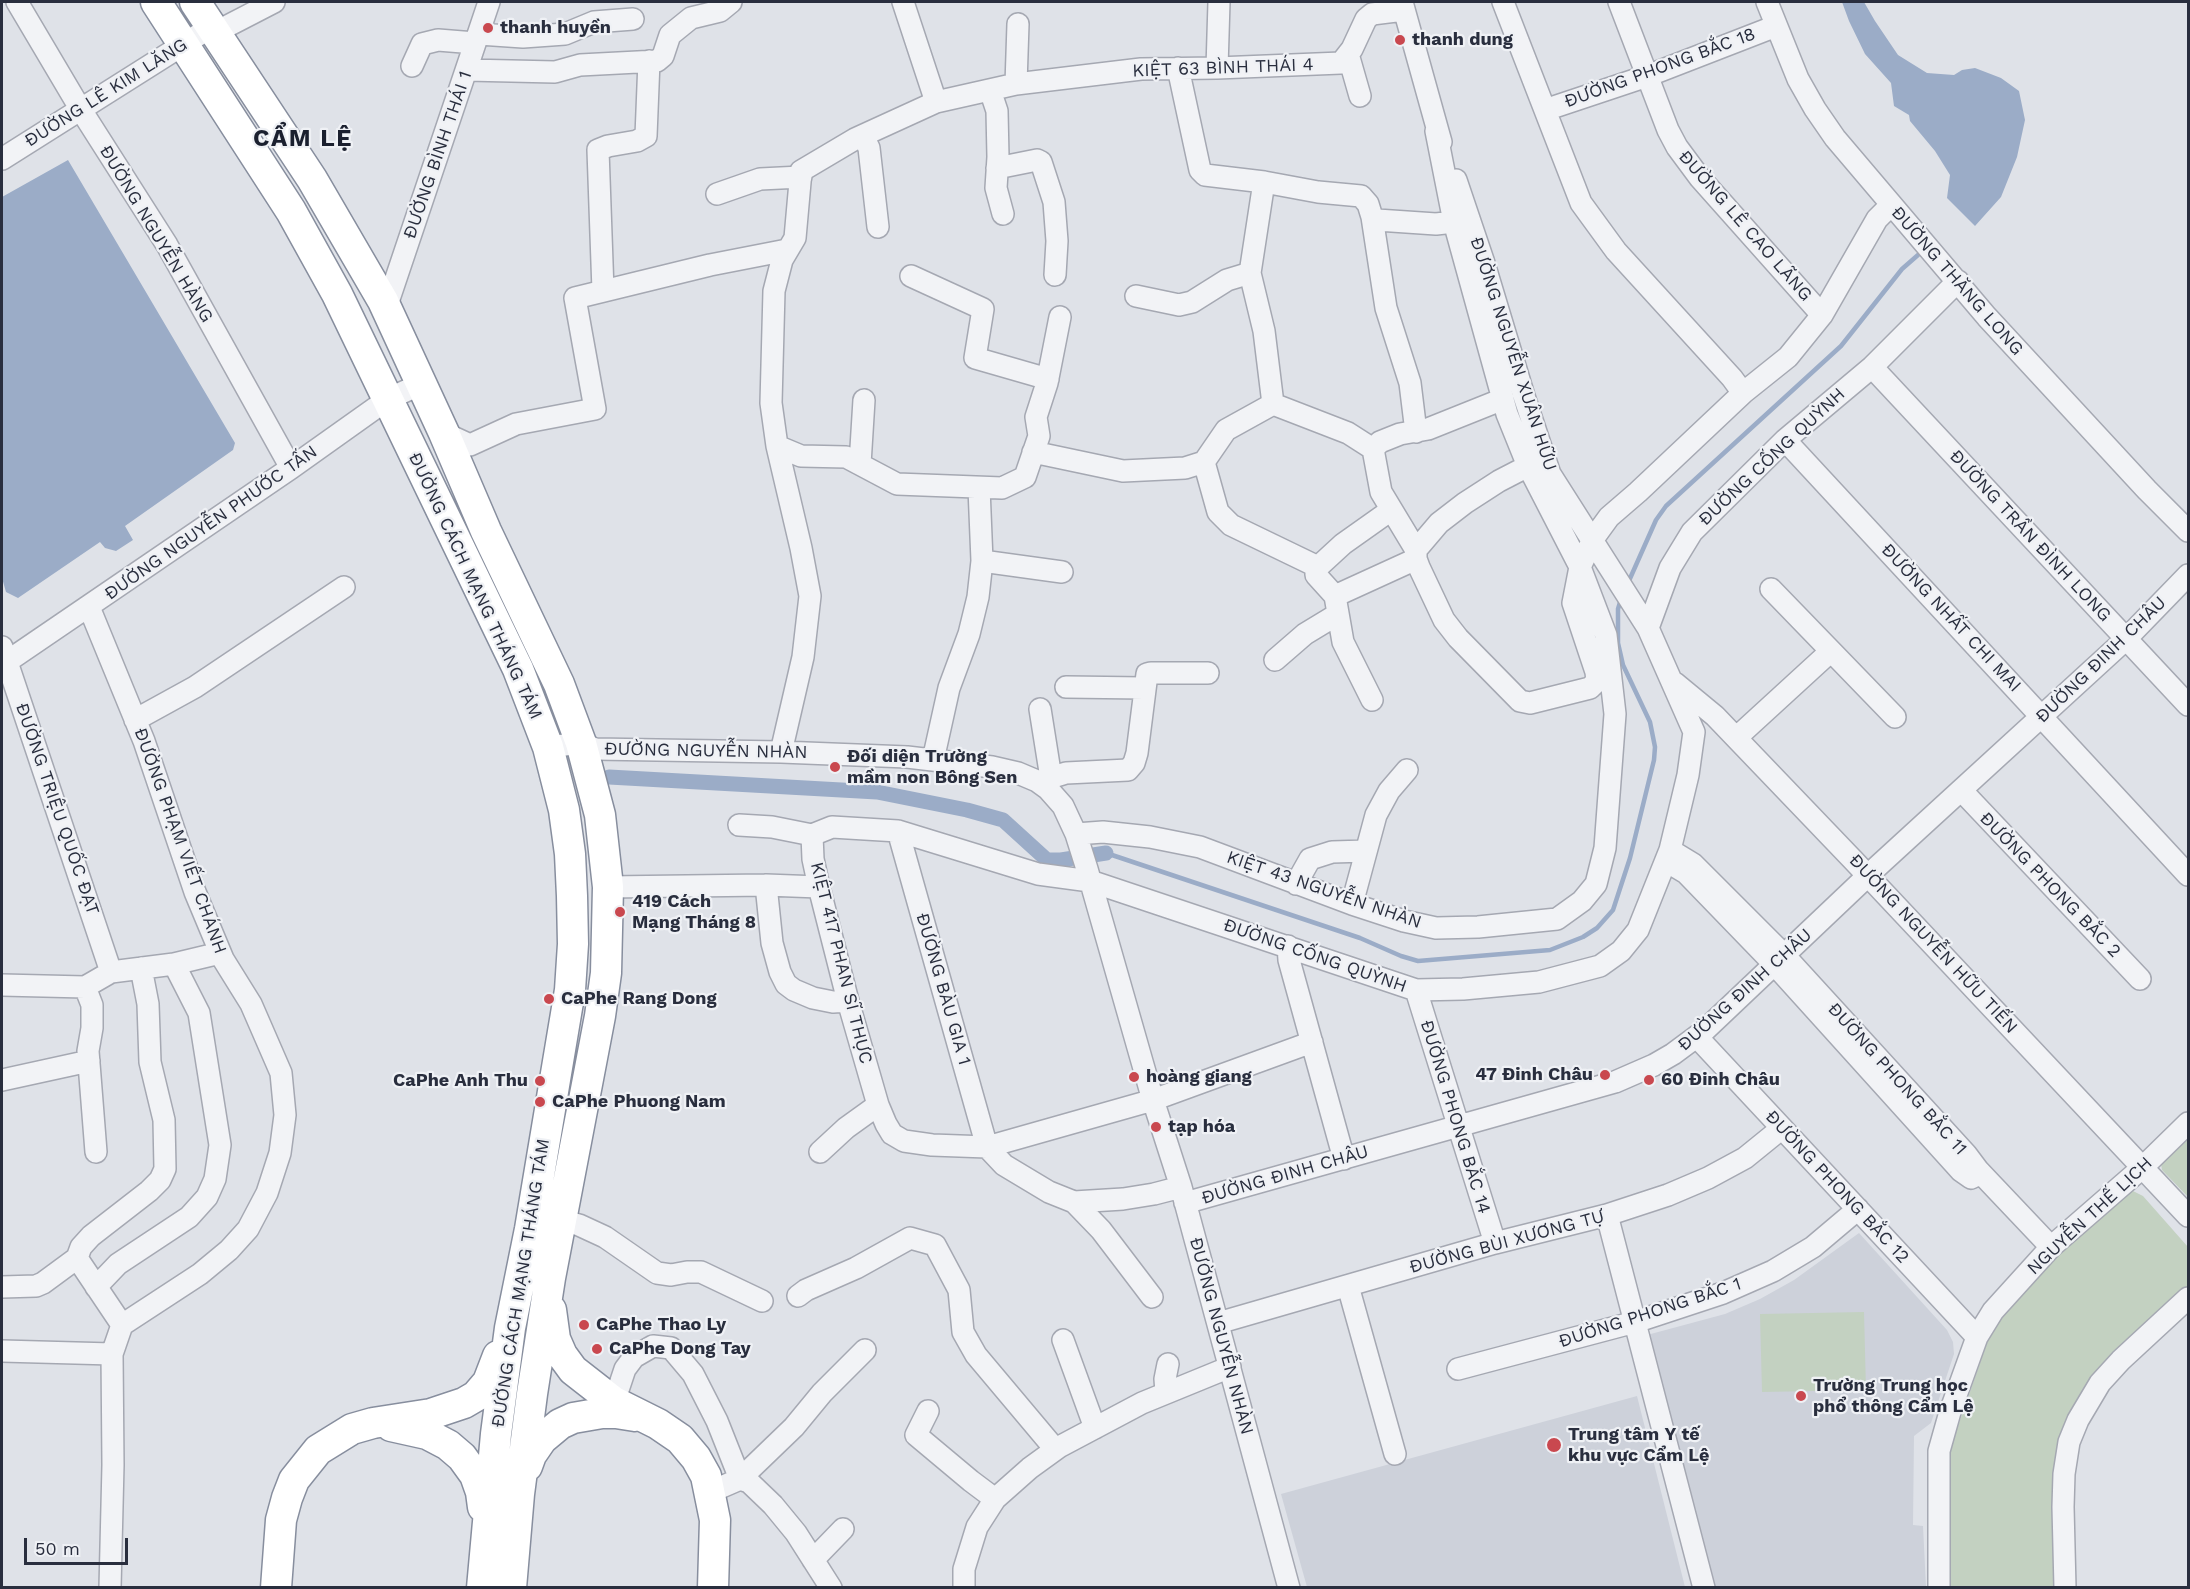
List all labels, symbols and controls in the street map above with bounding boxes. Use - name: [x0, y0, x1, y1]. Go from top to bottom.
- place label: thanh huyền: [500, 17, 611, 39]
- marker: thanh huyền: [481, 21, 495, 35]
- street label: ĐƯỜNG PHONG BẮC 18: [1562, 23, 1758, 113]
- place label: thanh dung: [1412, 29, 1513, 51]
- marker: thanh dung: [1393, 33, 1407, 47]
- street label: ĐƯỜNG LÊ KIM LĂNG: [21, 34, 191, 152]
- street label: KIỆT 63 BÌNH THÁI 4: [1132, 54, 1314, 82]
- street label: ĐƯỜNG BÌNH THÁI 1: [399, 68, 477, 242]
- district label: CẨM LỆ: [253, 125, 353, 153]
- street label: ĐƯỜNG NGUYỄN HÀNG: [94, 141, 218, 327]
- street label: ĐƯỜNG LÊ CAO LÃNG: [1674, 146, 1816, 306]
- street label: ĐƯỜNG THĂNG LONG: [1886, 202, 2028, 360]
- street label: ĐƯỜNG NGUYỄN XUÂN HỮU: [1465, 234, 1561, 474]
- street label: ĐƯỜNG CỐNG QUỲNH: [1694, 383, 1850, 531]
- street label: ĐƯỜNG NGUYỄN PHƯỚC TẤN: [100, 441, 322, 605]
- street label: ĐƯỜNG TRẦN ĐÌNH LONG: [1945, 446, 2115, 626]
- street label: ĐƯỜNG CÁCH MẠNG THÁNG TÁM: [404, 449, 546, 723]
- street label: ĐƯỜNG NHẤT CHI MAI: [1877, 539, 2025, 697]
- street label: ĐƯỜNG ĐINH CHÂU: [2031, 592, 2171, 728]
- street label: ĐƯỜNG TRIỆU QUỐC ĐẠT: [11, 700, 103, 918]
- street label: ĐƯỜNG PHẠM VIẾT CHÁNH: [129, 725, 231, 957]
- street label: ĐƯỜNG NGUYỄN NHÀN: [604, 738, 808, 764]
- place label: Đối diện Trường mầm non Bông Sen: [847, 746, 1017, 789]
- marker: Đối diện Trường mầm non Bông Sen: [828, 760, 842, 774]
- street label: ĐƯỜNG PHONG BẮC 2: [1975, 808, 2125, 962]
- street label: KIỆT 43 NGUYỄN NHÀN: [1224, 846, 1424, 934]
- street label: ĐƯỜNG NGUYỄN HỮU TIẾN: [1844, 850, 2022, 1038]
- street label: KIỆT 417 PHAN SĨ THỰC: [805, 860, 877, 1066]
- place label: 419 Cách Mạng Tháng 8: [632, 891, 756, 934]
- marker: 419 Cách Mạng Tháng 8: [613, 905, 627, 919]
- street label: ĐƯỜNG BÀU GIA 1: [911, 910, 975, 1068]
- street label: ĐƯỜNG CỐNG QUỲNH: [1220, 914, 1410, 998]
- street label: ĐƯỜNG ĐINH CHÂU: [1674, 924, 1816, 1056]
- place label: CaPhe Rang Dong: [561, 988, 717, 1010]
- marker: CaPhe Rang Dong: [542, 992, 556, 1006]
- street label: ĐƯỜNG PHONG BẮC 11: [1823, 998, 1971, 1160]
- street label: ĐƯỜNG PHONG BẮC 14: [1415, 1018, 1495, 1216]
- place label: 47 Đinh Châu: [1475, 1064, 1593, 1086]
- place label: hoàng giang: [1146, 1066, 1252, 1088]
- marker: 47 Đinh Châu: [1598, 1068, 1612, 1082]
- place label: 60 Đinh Châu: [1661, 1069, 1780, 1091]
- place label: CaPhe Anh Thu: [393, 1070, 528, 1092]
- marker: hoàng giang: [1127, 1070, 1141, 1084]
- marker: 60 Đinh Châu: [1642, 1073, 1656, 1087]
- marker: CaPhe Anh Thu: [533, 1074, 547, 1088]
- place label: CaPhe Phuong Nam: [552, 1091, 726, 1113]
- marker: CaPhe Phuong Nam: [533, 1095, 547, 1109]
- street label: ĐƯỜNG PHONG BẮC 12: [1761, 1106, 1913, 1268]
- place label: tạp hóa: [1168, 1116, 1235, 1138]
- marker: tạp hóa: [1149, 1120, 1163, 1134]
- street label: ĐƯỜNG CÁCH MẠNG THÁNG TÁM: [488, 1137, 554, 1429]
- street label: ĐƯỜNG ĐINH CHÂU: [1199, 1141, 1371, 1209]
- street label: NGUYỄN THẾ LỊCH: [2023, 1152, 2157, 1280]
- street label: ĐƯỜNG BÙI XƯƠNG TỰ: [1407, 1206, 1607, 1278]
- street label: ĐƯỜNG NGUYỄN NHÀN: [1184, 1235, 1258, 1437]
- street label: ĐƯỜNG PHONG BẮC 1: [1556, 1273, 1744, 1353]
- place label: CaPhe Thao Ly: [596, 1314, 726, 1336]
- marker: CaPhe Thao Ly: [577, 1318, 591, 1332]
- place label: CaPhe Dong Tay: [609, 1338, 751, 1360]
- marker: CaPhe Dong Tay: [590, 1342, 604, 1356]
- place label: Trường Trung học phổ thông Cẩm Lệ: [1813, 1375, 1974, 1418]
- marker: Trường Trung học phổ thông Cẩm Lệ: [1794, 1389, 1808, 1403]
- place label: Trung tâm Y tế khu vực Cẩm Lệ: [1568, 1424, 1709, 1466]
- marker: Trung tâm Y tế khu vực Cẩm Lệ: [1545, 1436, 1563, 1454]
- scale bar: [27, 1526, 130, 1564]
- text: 50 m: [35, 1538, 80, 1559]

